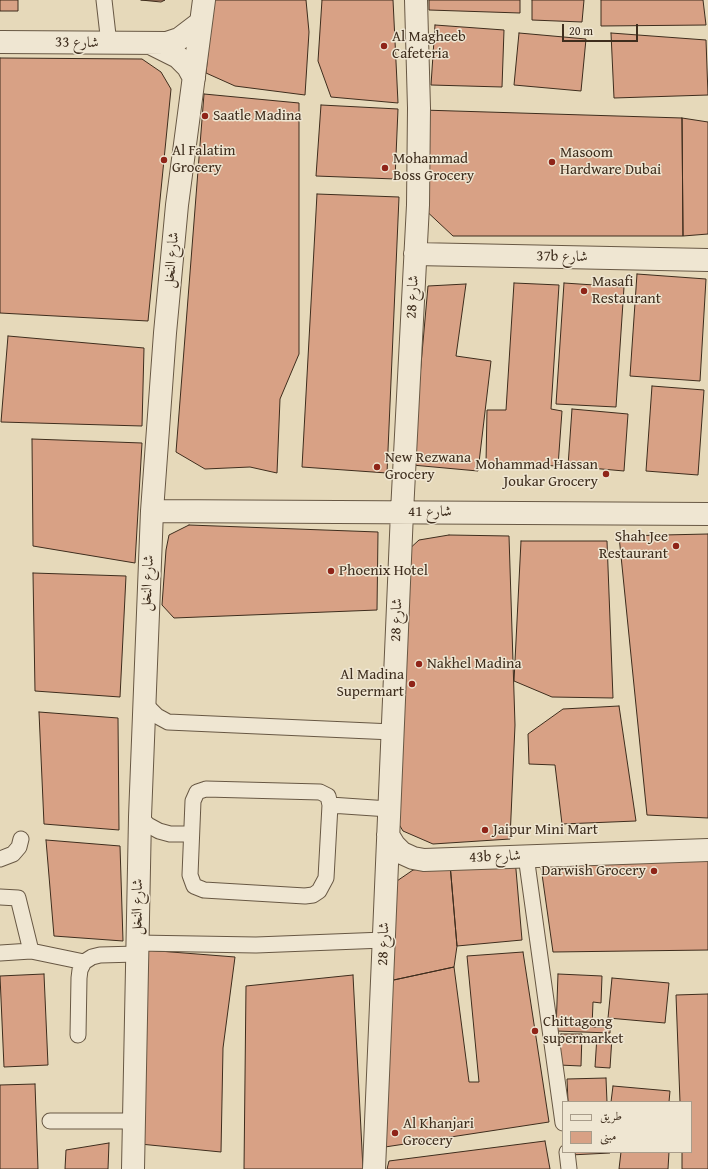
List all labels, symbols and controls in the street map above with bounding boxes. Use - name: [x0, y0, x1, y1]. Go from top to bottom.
- scale bar: [564, 16, 640, 42]
- text: 20 m: [569, 22, 593, 39]
- place label: Al Magheeb Cafeteria: [392, 28, 466, 63]
- street label: شارع 33: [55, 34, 99, 52]
- marker: Al Magheeb Cafeteria: [379, 41, 389, 51]
- place label: Saatle Madina: [213, 107, 301, 125]
- marker: Saatle Madina: [200, 111, 210, 121]
- place label: Al Falatim Grocery: [172, 142, 235, 177]
- place label: Masoom Hardware Dubai: [560, 144, 661, 179]
- place label: Mohammad Boss Grocery: [393, 150, 474, 185]
- marker: Al Falatim Grocery: [159, 155, 169, 165]
- marker: Masoom Hardware Dubai: [547, 157, 557, 167]
- marker: Mohammad Boss Grocery: [380, 163, 390, 173]
- street label: شارع النخل: [161, 231, 183, 289]
- street label: 37b شارع: [536, 248, 588, 266]
- place label: Masafi Restaurant: [592, 273, 661, 308]
- street label: شارع 28: [403, 275, 423, 319]
- marker: Masafi Restaurant: [579, 286, 589, 296]
- place label: New Rezwana Grocery: [385, 449, 471, 484]
- place label: Mohammad Hassan Joukar Grocery: [475, 456, 598, 491]
- marker: New Rezwana Grocery: [372, 462, 382, 472]
- marker: Mohammad Hassan Joukar Grocery: [601, 469, 611, 479]
- street label: شارع 41: [408, 503, 452, 521]
- place label: Shah Jee Restaurant: [599, 528, 668, 563]
- marker: Shah Jee Restaurant: [671, 541, 681, 551]
- street label: شارع النخل: [138, 554, 158, 612]
- place label: Phoenix Hotel: [339, 562, 428, 580]
- marker: Phoenix Hotel: [326, 566, 336, 576]
- street label: شارع 28: [387, 598, 407, 642]
- place label: Nakhel Madina: [427, 655, 522, 673]
- marker: Nakhel Madina: [414, 659, 424, 669]
- place label: Al Madina Supermart: [336, 666, 404, 701]
- marker: Al Madina Supermart: [407, 679, 417, 689]
- place label: Jaipur Mini Mart: [493, 821, 598, 839]
- marker: Jaipur Mini Mart: [480, 825, 490, 835]
- street label: 43b شارع: [469, 847, 521, 867]
- place label: Darwish Grocery: [541, 862, 646, 880]
- marker: Darwish Grocery: [649, 866, 659, 876]
- street label: شارع النخل: [129, 879, 147, 935]
- street label: شارع 28: [374, 922, 394, 966]
- place label: Chittagong supermarket: [543, 1013, 624, 1048]
- marker: Chittagong supermarket: [530, 1026, 540, 1036]
- legend: [562, 1101, 692, 1153]
- text: طريق: [600, 1107, 622, 1124]
- place label: Al Khanjari Grocery: [403, 1115, 474, 1150]
- text: مبنى: [600, 1127, 616, 1144]
- marker: Al Khanjari Grocery: [390, 1128, 400, 1138]

